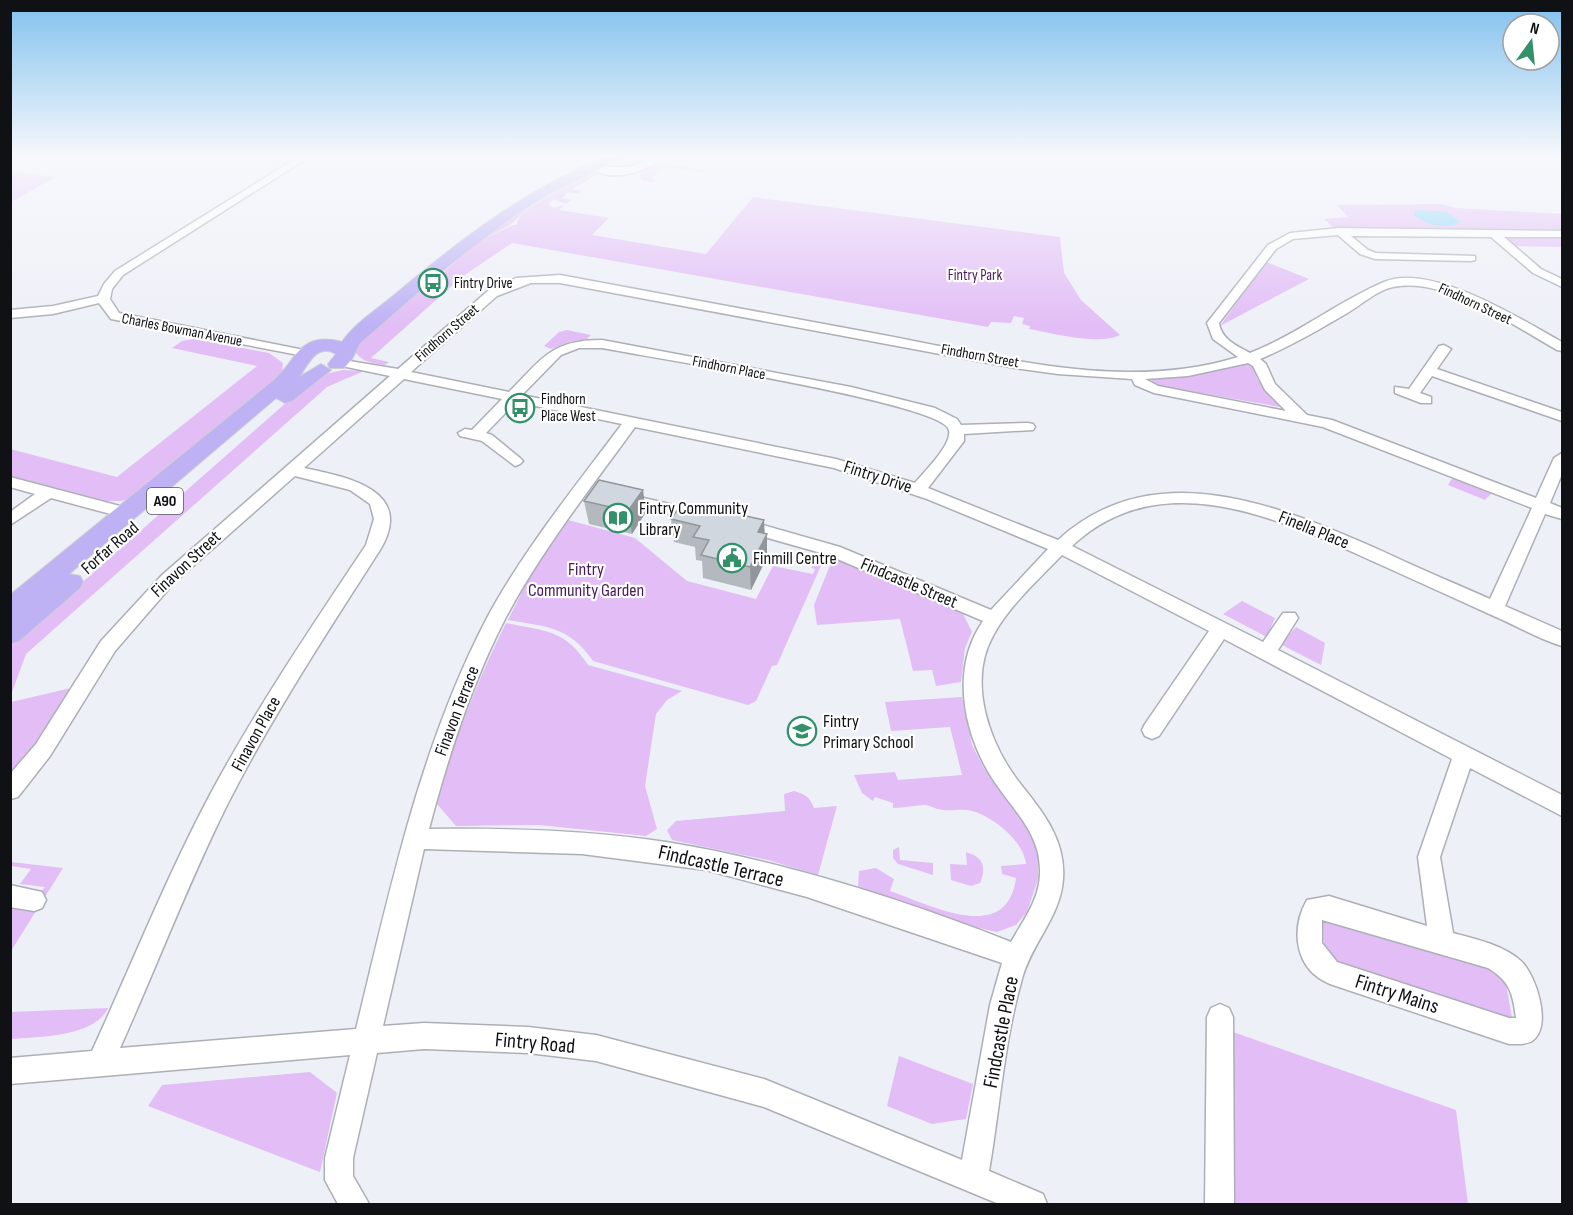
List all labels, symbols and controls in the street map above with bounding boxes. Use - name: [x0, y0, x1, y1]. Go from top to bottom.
- north arrow: [1501, 12, 1561, 72]
- text: N: [1528, 19, 1541, 39]
- park label: Fintry Park: [948, 266, 1002, 285]
- bus stop icon: Fintry Drive: [417, 267, 449, 299]
- place label: Fintry Drive: [454, 274, 513, 293]
- street label: Findhorn Street: [1435, 279, 1515, 329]
- street label: Findhorn Street: [411, 300, 483, 366]
- street label: Charles Bowman Avenue: [120, 309, 244, 351]
- street label: Findhorn Street: [940, 340, 1021, 372]
- street label: Findhorn Place: [691, 352, 767, 384]
- place label: Findhorn Place West: [541, 390, 596, 426]
- bus stop icon: Findhorn Place West: [504, 392, 536, 424]
- street label: Fintry Drive: [841, 456, 915, 498]
- road number: A90: [147, 488, 183, 514]
- place label: Fintry Community Library: [639, 498, 748, 540]
- library icon: Fintry Community Library: [602, 502, 634, 534]
- street label: Finella Place: [1276, 506, 1352, 554]
- street label: Forfar Road: [77, 517, 143, 579]
- street label: Finavon Street: [147, 526, 226, 602]
- public building icon: Finmill Centre: [716, 542, 748, 574]
- place label: Finmill Centre: [753, 548, 837, 569]
- street label: Findcastle Street: [858, 553, 961, 613]
- park label: Fintry Community Garden: [528, 559, 644, 601]
- street label: Finavon Terrace: [430, 663, 484, 759]
- street label: Finavon Place: [227, 693, 285, 775]
- place label: Fintry Primary School: [823, 711, 914, 753]
- school or university icon: Fintry Primary School: [786, 715, 818, 747]
- street label: Findcastle Terrace: [656, 839, 786, 893]
- street label: Fintry Mains: [1352, 969, 1442, 1019]
- street label: Findcastle Place: [978, 974, 1024, 1090]
- street label: Fintry Road: [494, 1027, 576, 1059]

